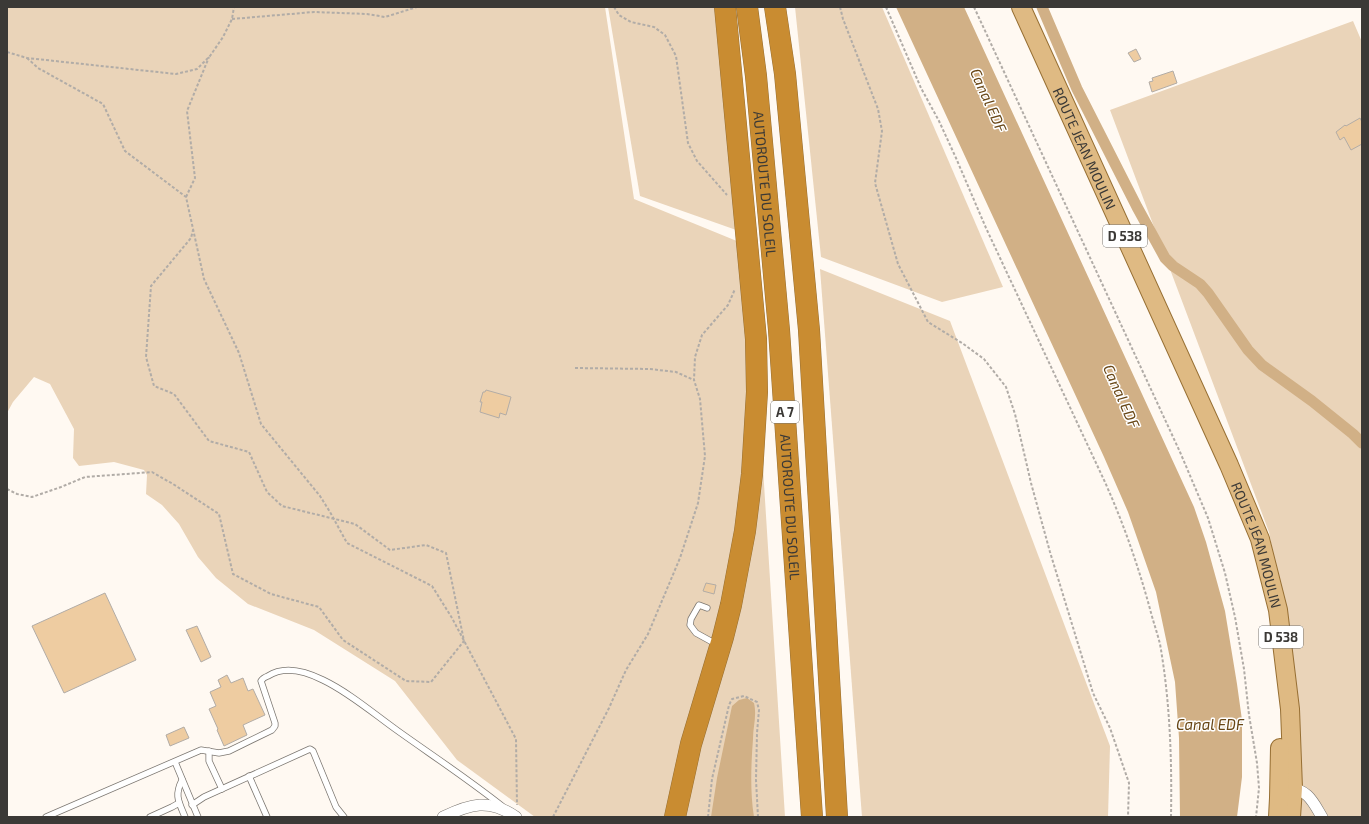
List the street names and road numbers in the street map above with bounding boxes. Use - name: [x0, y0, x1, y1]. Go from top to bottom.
- street label: ROUTE JEAN MOULIN: [1050, 84, 1120, 212]
- street label: AUTOROUTE DU SOLEIL: [751, 110, 781, 258]
- road number: D 538: [1103, 225, 1147, 247]
- road number: A 7: [771, 401, 799, 423]
- street label: AUTOROUTE DU SOLEIL: [778, 433, 804, 581]
- street label: ROUTE JEAN MOULIN: [1228, 479, 1286, 610]
- road number: D 538: [1259, 626, 1303, 648]

